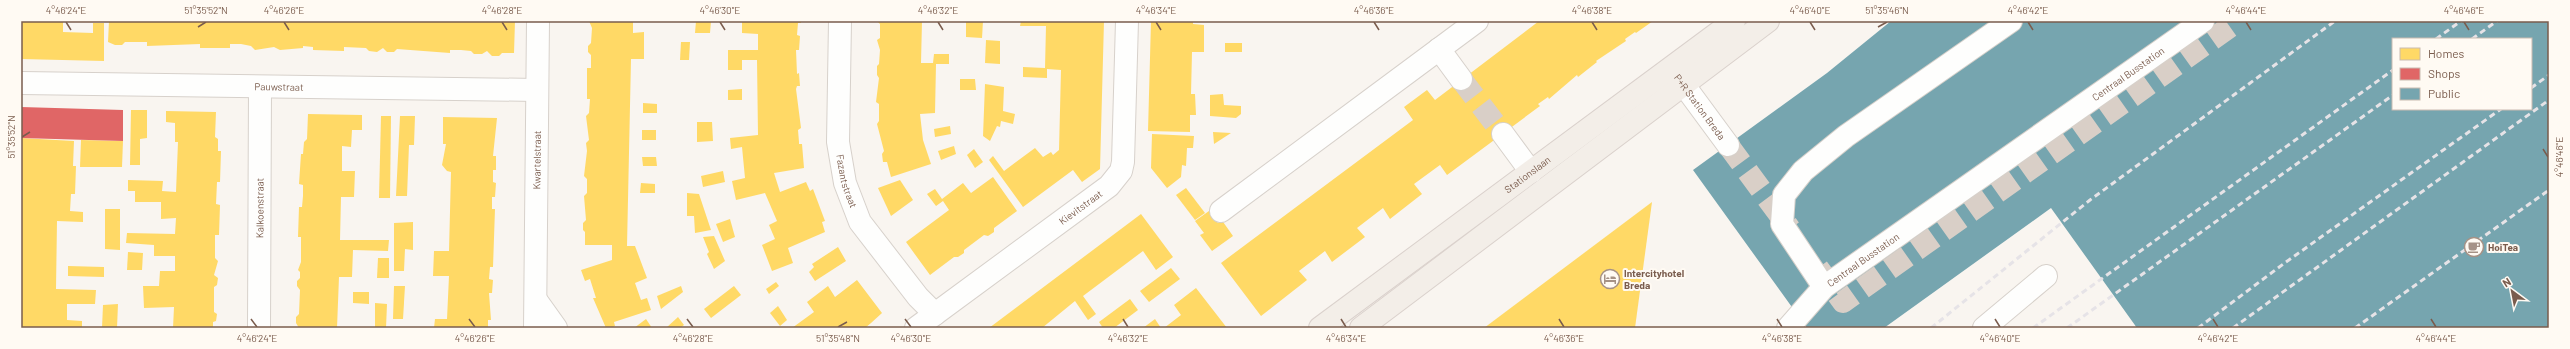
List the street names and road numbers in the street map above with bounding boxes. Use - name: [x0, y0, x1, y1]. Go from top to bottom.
- street label: Centraal Busstation: [2090, 44, 2166, 103]
- street label: P+R Station Breda: [1672, 72, 1728, 142]
- street label: Pauwstraat: [254, 80, 304, 93]
- street label: Kwartelstraat: [530, 130, 543, 190]
- street label: Fazantstraat: [834, 153, 860, 210]
- street label: Stationslaan: [1502, 153, 1553, 195]
- street label: Kalkoenstraat: [253, 177, 266, 238]
- street label: Kievitstraat: [1056, 187, 1105, 227]
- street label: Centraal Busstation: [1824, 230, 1901, 289]

